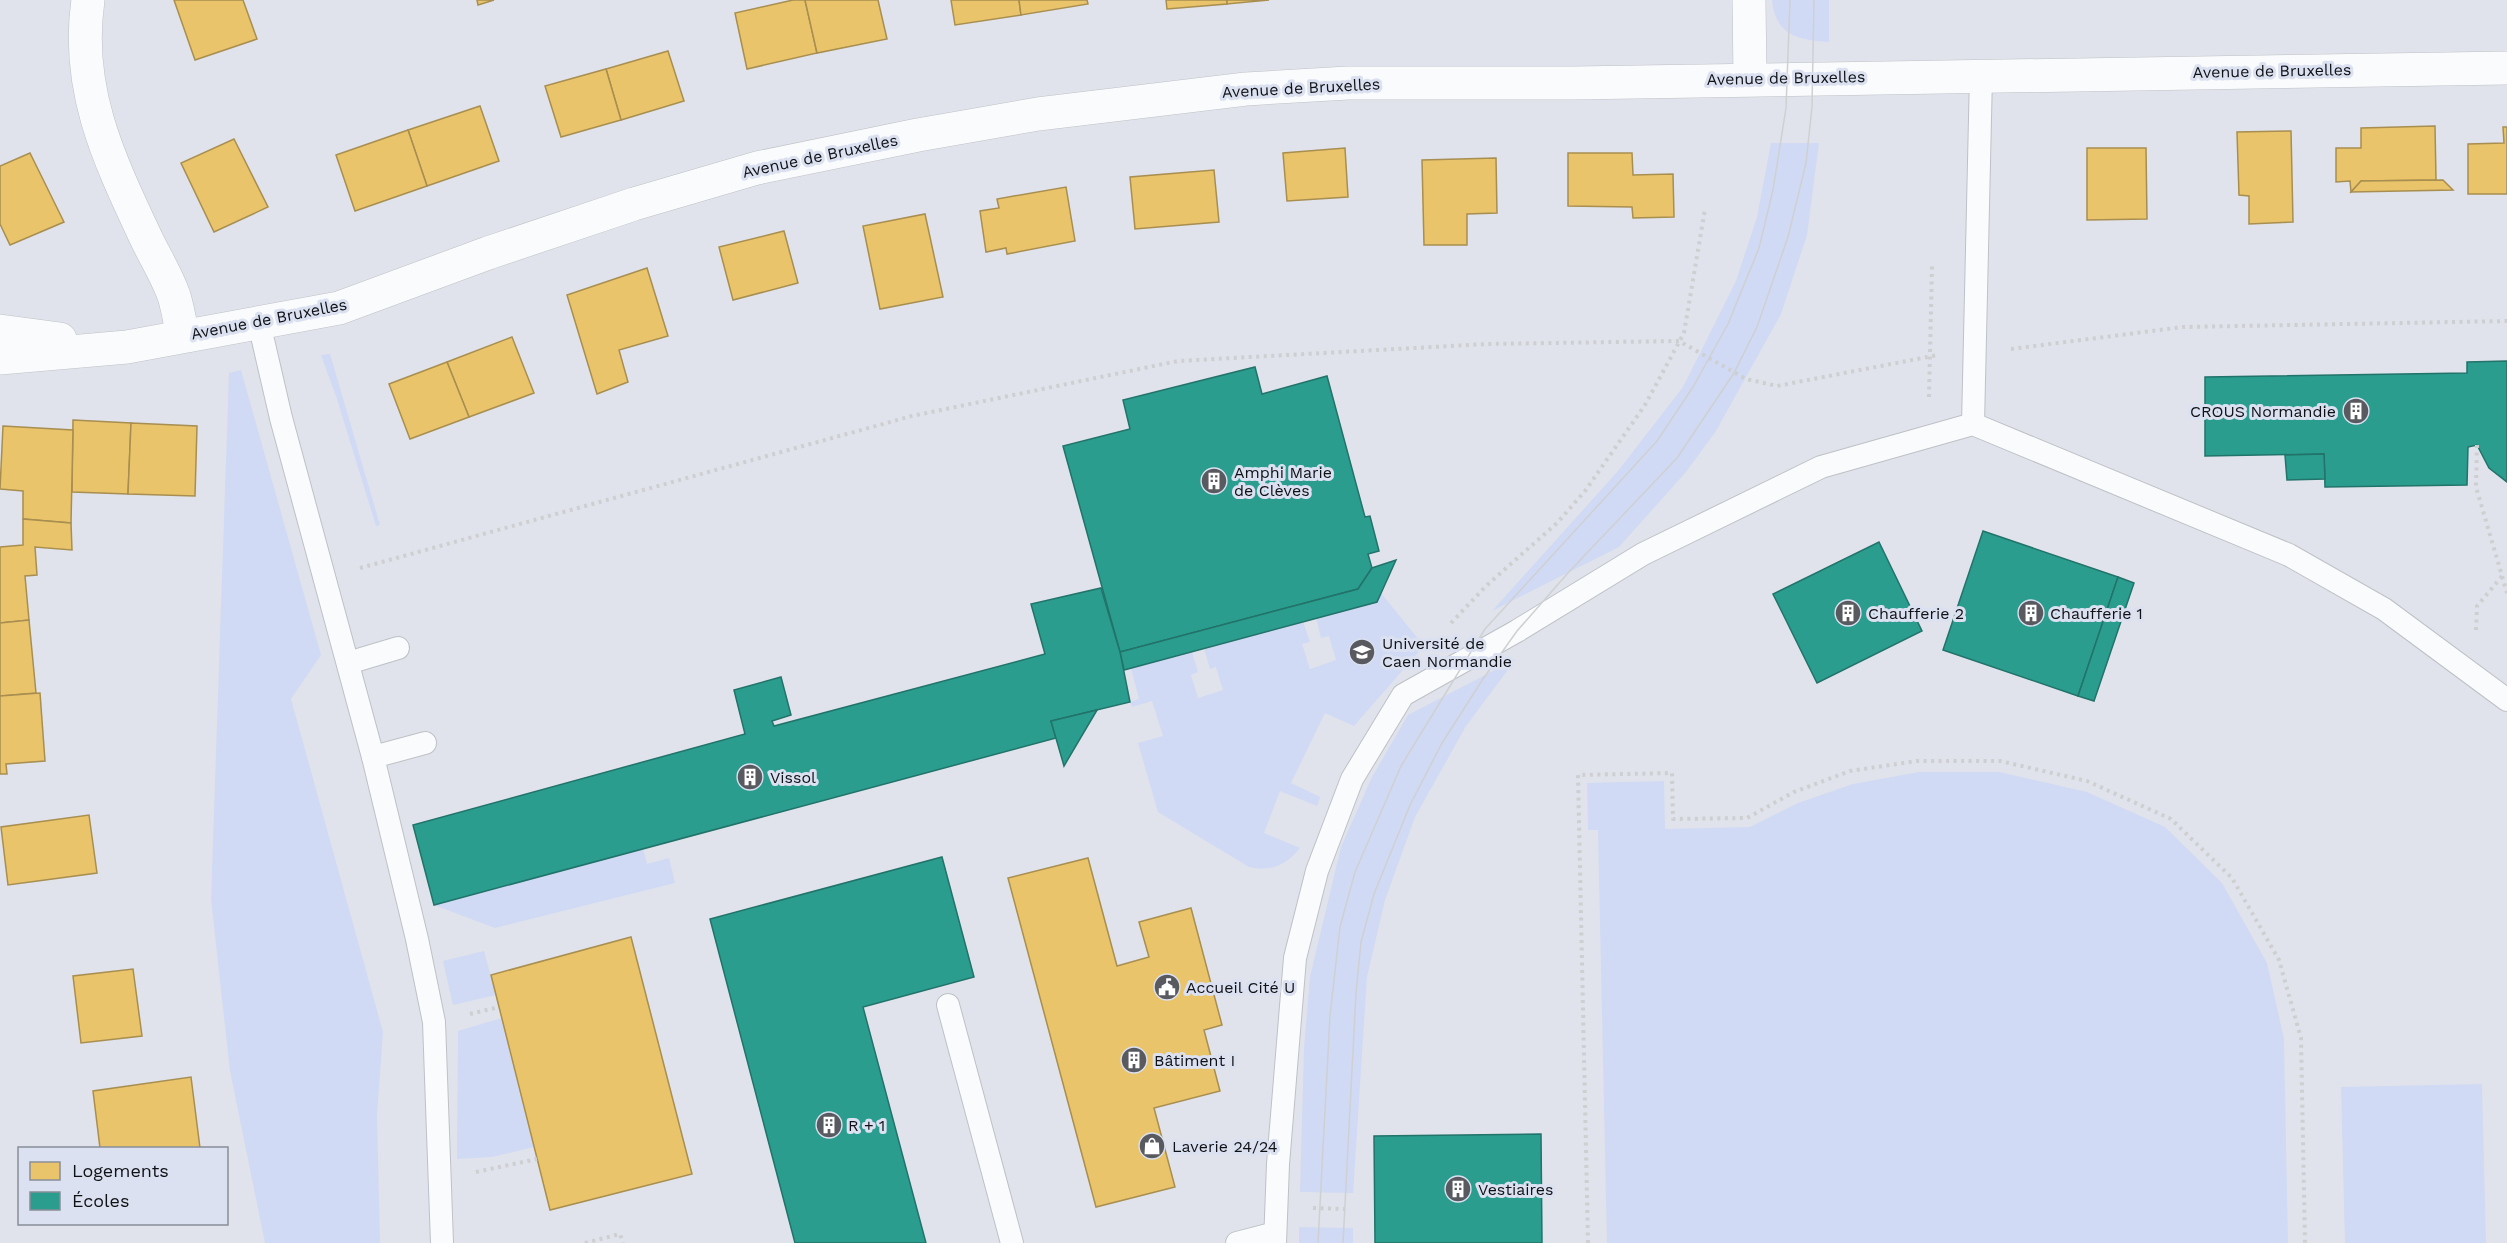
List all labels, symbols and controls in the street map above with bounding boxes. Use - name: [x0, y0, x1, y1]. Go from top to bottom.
- street label: Avenue de Bruxelles: [2193, 60, 2351, 82]
- street label: Avenue de Bruxelles: [1707, 67, 1865, 89]
- street label: Avenue de Bruxelles: [1221, 74, 1381, 102]
- street label: Avenue de Bruxelles: [740, 130, 900, 182]
- street label: Avenue de Bruxelles: [189, 295, 349, 343]
- building icon: CROUS Normandie: [2341, 396, 2371, 426]
- place label: CROUS Normandie: [2190, 402, 2336, 421]
- place label: Amphi Marie de Clèves: [1234, 463, 1332, 500]
- building icon: Amphi Marie de Clèves: [1199, 466, 1229, 496]
- building icon: Chaufferie 2: [1833, 598, 1863, 628]
- building icon: Chaufferie 1: [2016, 598, 2046, 628]
- place label: Chaufferie 2: [1868, 604, 1964, 623]
- place label: Chaufferie 1: [2050, 604, 2143, 623]
- place label: Université de Caen Normandie: [1382, 634, 1512, 671]
- school or university icon: Université de Caen Normandie: [1347, 637, 1377, 667]
- building icon: Vissol: [735, 762, 765, 792]
- place label: Vissol: [770, 768, 816, 787]
- public building icon: Accueil Cité U: [1152, 972, 1182, 1002]
- place label: Accueil Cité U: [1186, 978, 1295, 997]
- building icon: Bâtiment I: [1119, 1045, 1149, 1075]
- place label: Bâtiment I: [1154, 1051, 1235, 1070]
- building icon: R + 1: [814, 1110, 844, 1140]
- place label: R + 1: [848, 1116, 885, 1135]
- shop icon: Laverie 24/24: [1137, 1131, 1167, 1161]
- place label: Laverie 24/24: [1172, 1137, 1278, 1156]
- legend: [18, 1147, 228, 1225]
- text: Logements: [72, 1160, 169, 1181]
- building icon: Vestiaires: [1443, 1174, 1473, 1204]
- place label: Vestiaires: [1478, 1180, 1554, 1199]
- text: Écoles: [72, 1190, 129, 1211]

